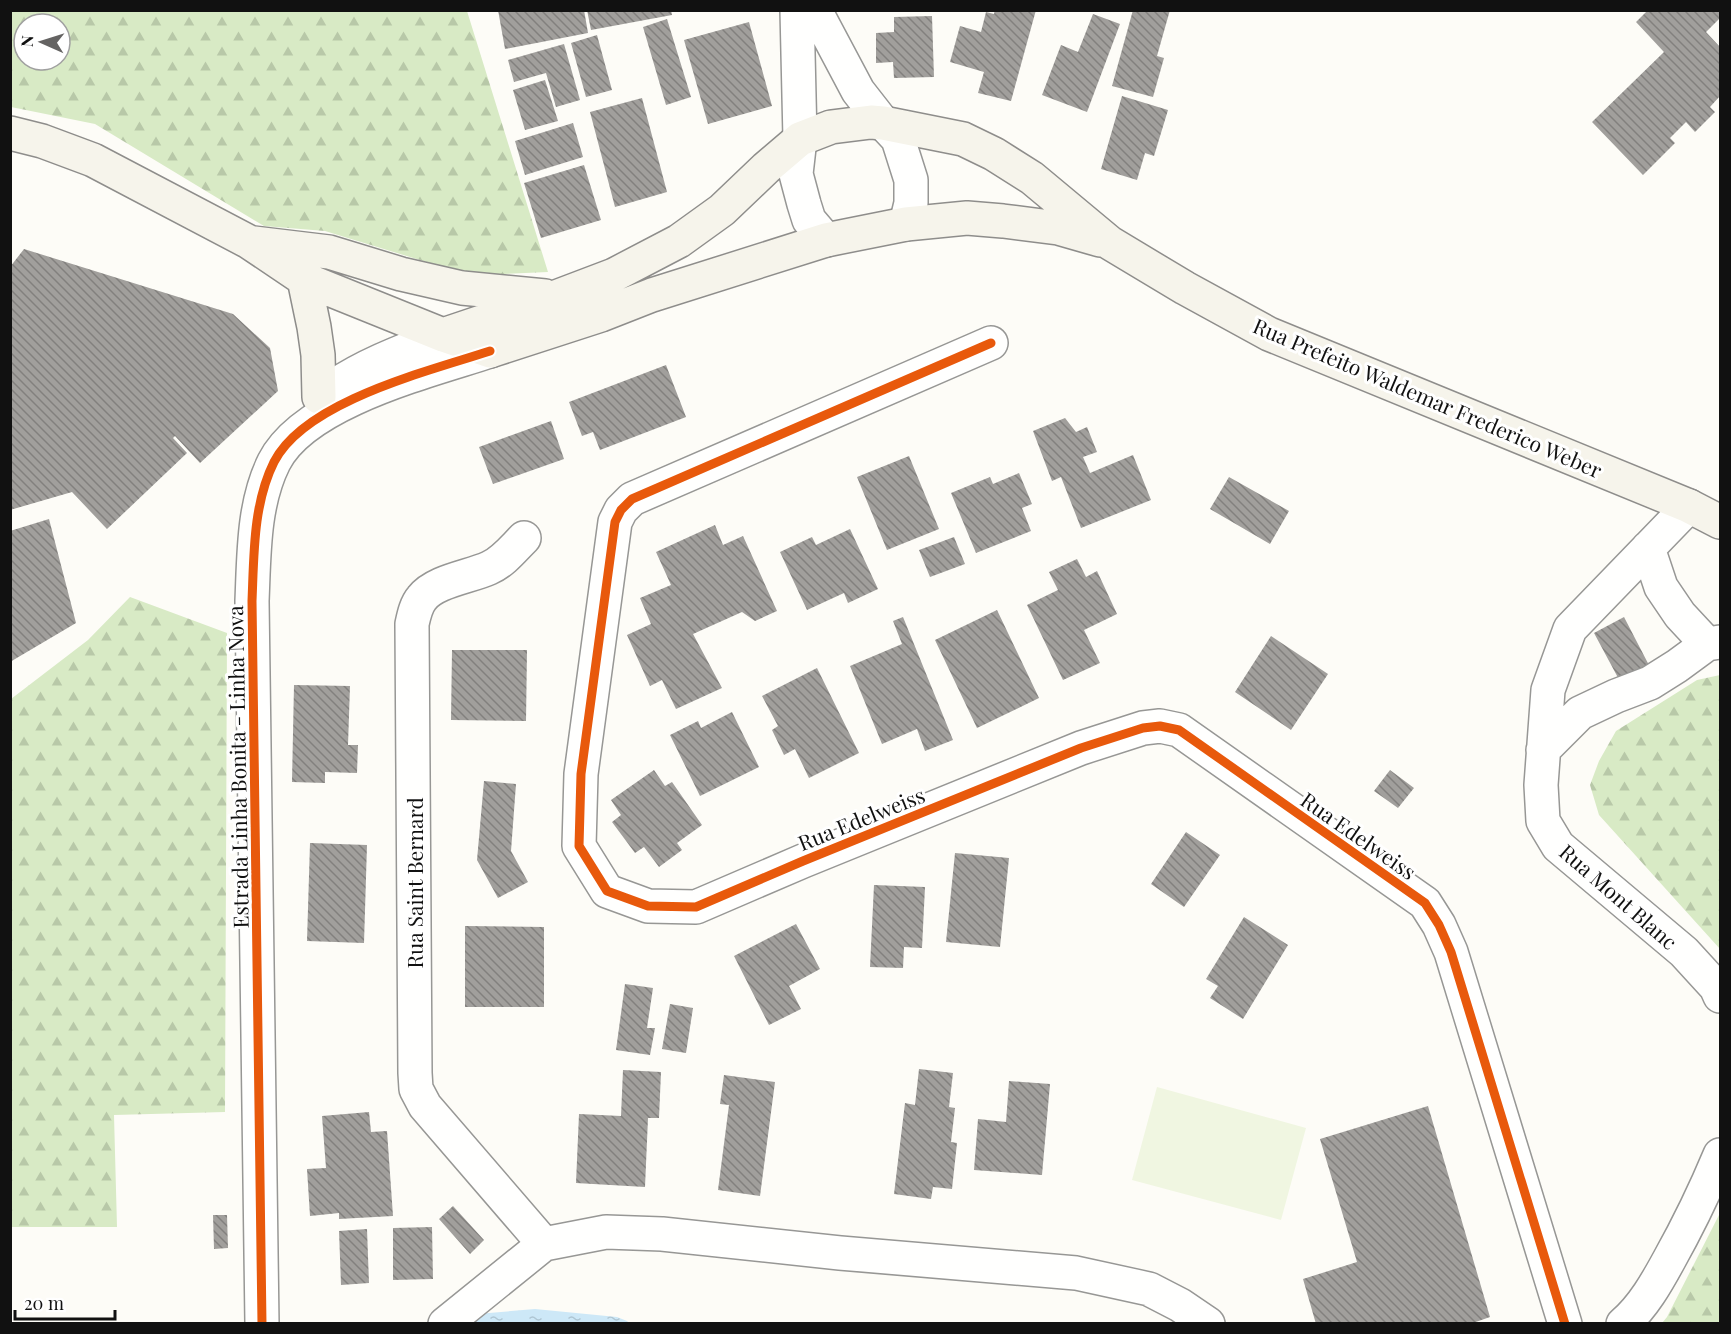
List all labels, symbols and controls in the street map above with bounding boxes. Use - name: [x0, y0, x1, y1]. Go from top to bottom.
- north arrow: [12, 12, 72, 72]
- text: N: [16, 34, 37, 48]
- street label: Rua Prefeito Waldemar Frederico Weber: [1249, 311, 1607, 484]
- street label: Estrada Linha Bonita - Linha Nova: [220, 605, 254, 929]
- street label: Rua Edelweiss: [793, 780, 929, 856]
- street label: Rua Edelweiss: [1296, 785, 1422, 885]
- street label: Rua Saint Bernard: [400, 797, 428, 969]
- street label: Rua Mont Blanc: [1554, 837, 1684, 955]
- scale bar: [15, 1283, 116, 1321]
- text: 20 m: [24, 1291, 64, 1315]

